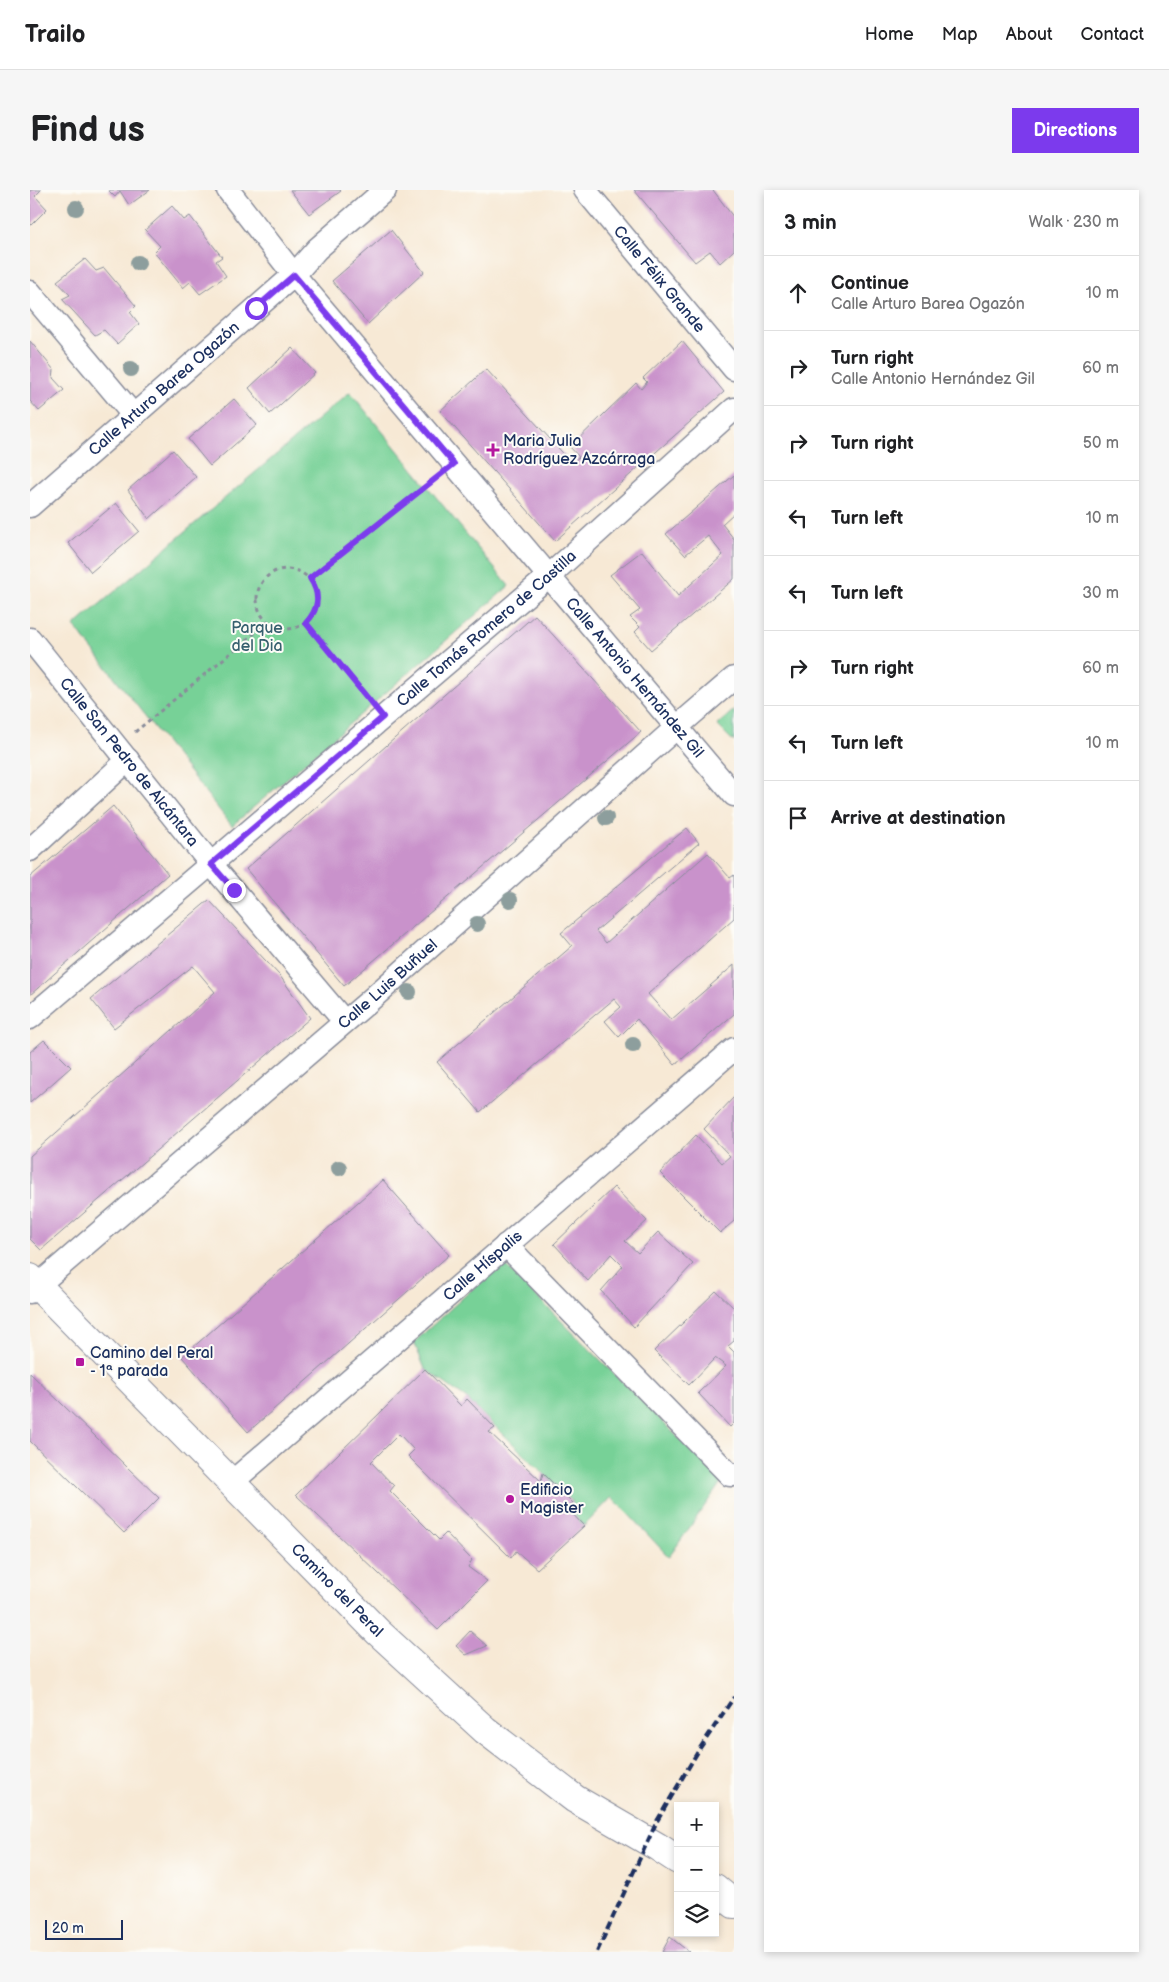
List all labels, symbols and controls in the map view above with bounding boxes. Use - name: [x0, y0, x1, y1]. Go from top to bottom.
- text: Trailo: [25, 20, 85, 49]
- text: Home: [865, 24, 914, 45]
- text: Map: [942, 24, 978, 45]
- text: About: [1006, 24, 1053, 45]
- text: Contact: [1081, 24, 1144, 45]
- button: Directions: [1012, 108, 1139, 153]
- text: Find us: [30, 109, 145, 152]
- text: 3 min: [784, 210, 837, 235]
- text: Walk · 230 m: [1029, 213, 1119, 232]
- street label: Calle Félix Grande: [609, 222, 710, 337]
- text: Continue: [831, 272, 909, 295]
- icon: ahead: [784, 279, 812, 307]
- text: 10 m: [1086, 284, 1119, 303]
- text: Calle Arturo Barea Ogazón: [831, 295, 1025, 314]
- route start: [245, 297, 268, 320]
- street label: Calle Arturo Barea Ogazón: [85, 318, 243, 460]
- text: Turn right: [831, 347, 914, 370]
- icon: right: [784, 354, 812, 382]
- text: 60 m: [1082, 359, 1119, 378]
- text: Calle Antonio Hernández Gil: [831, 370, 1035, 389]
- icon: right: [784, 429, 812, 457]
- place label: Maria Julia Rodríguez Azcárraga: [503, 432, 655, 469]
- text: Turn right: [831, 432, 914, 455]
- text: 50 m: [1083, 434, 1119, 453]
- marker: Maria Julia Rodríguez Azcárraga: [487, 444, 499, 456]
- icon: left: [784, 504, 812, 532]
- text: Turn left: [831, 507, 903, 530]
- text: 10 m: [1086, 509, 1119, 528]
- street label: Calle Tomás Romero de Castilla: [393, 546, 580, 711]
- icon: left: [784, 579, 812, 607]
- text: Turn left: [831, 582, 903, 605]
- text: 30 m: [1082, 584, 1119, 603]
- street label: Calle Antonio Hernández Gil: [562, 594, 708, 762]
- park label: Parque del Dia: [231, 619, 283, 656]
- icon: right: [784, 654, 812, 682]
- text: Turn right: [831, 657, 914, 680]
- text: 60 m: [1082, 659, 1119, 678]
- street label: Calle San Pedro de Alcántara: [56, 674, 203, 850]
- icon: left: [784, 729, 812, 757]
- text: Turn left: [831, 732, 903, 755]
- text: 10 m: [1086, 734, 1119, 753]
- icon: arrive: [784, 804, 812, 832]
- text: Arrive at destination: [831, 807, 1006, 830]
- route end: [223, 879, 246, 902]
- street label: Calle Luis Buñuel: [334, 935, 441, 1033]
- street label: Calle Híspalis: [439, 1226, 526, 1305]
- place label: Camino del Peral - 1ª parada: [90, 1344, 213, 1381]
- marker: Camino del Peral - 1ª parada: [74, 1356, 86, 1368]
- place label: Edificio Magister: [520, 1481, 584, 1518]
- marker: Edificio Magister: [504, 1493, 516, 1505]
- street label: Camino del Peral: [287, 1540, 387, 1641]
- map controls: [674, 1802, 719, 1937]
- button: +: [674, 1802, 719, 1847]
- button: −: [674, 1847, 719, 1892]
- button: layers: [674, 1892, 719, 1937]
- scale bar: [45, 1917, 122, 1940]
- text: 20 m: [52, 1920, 84, 1937]

